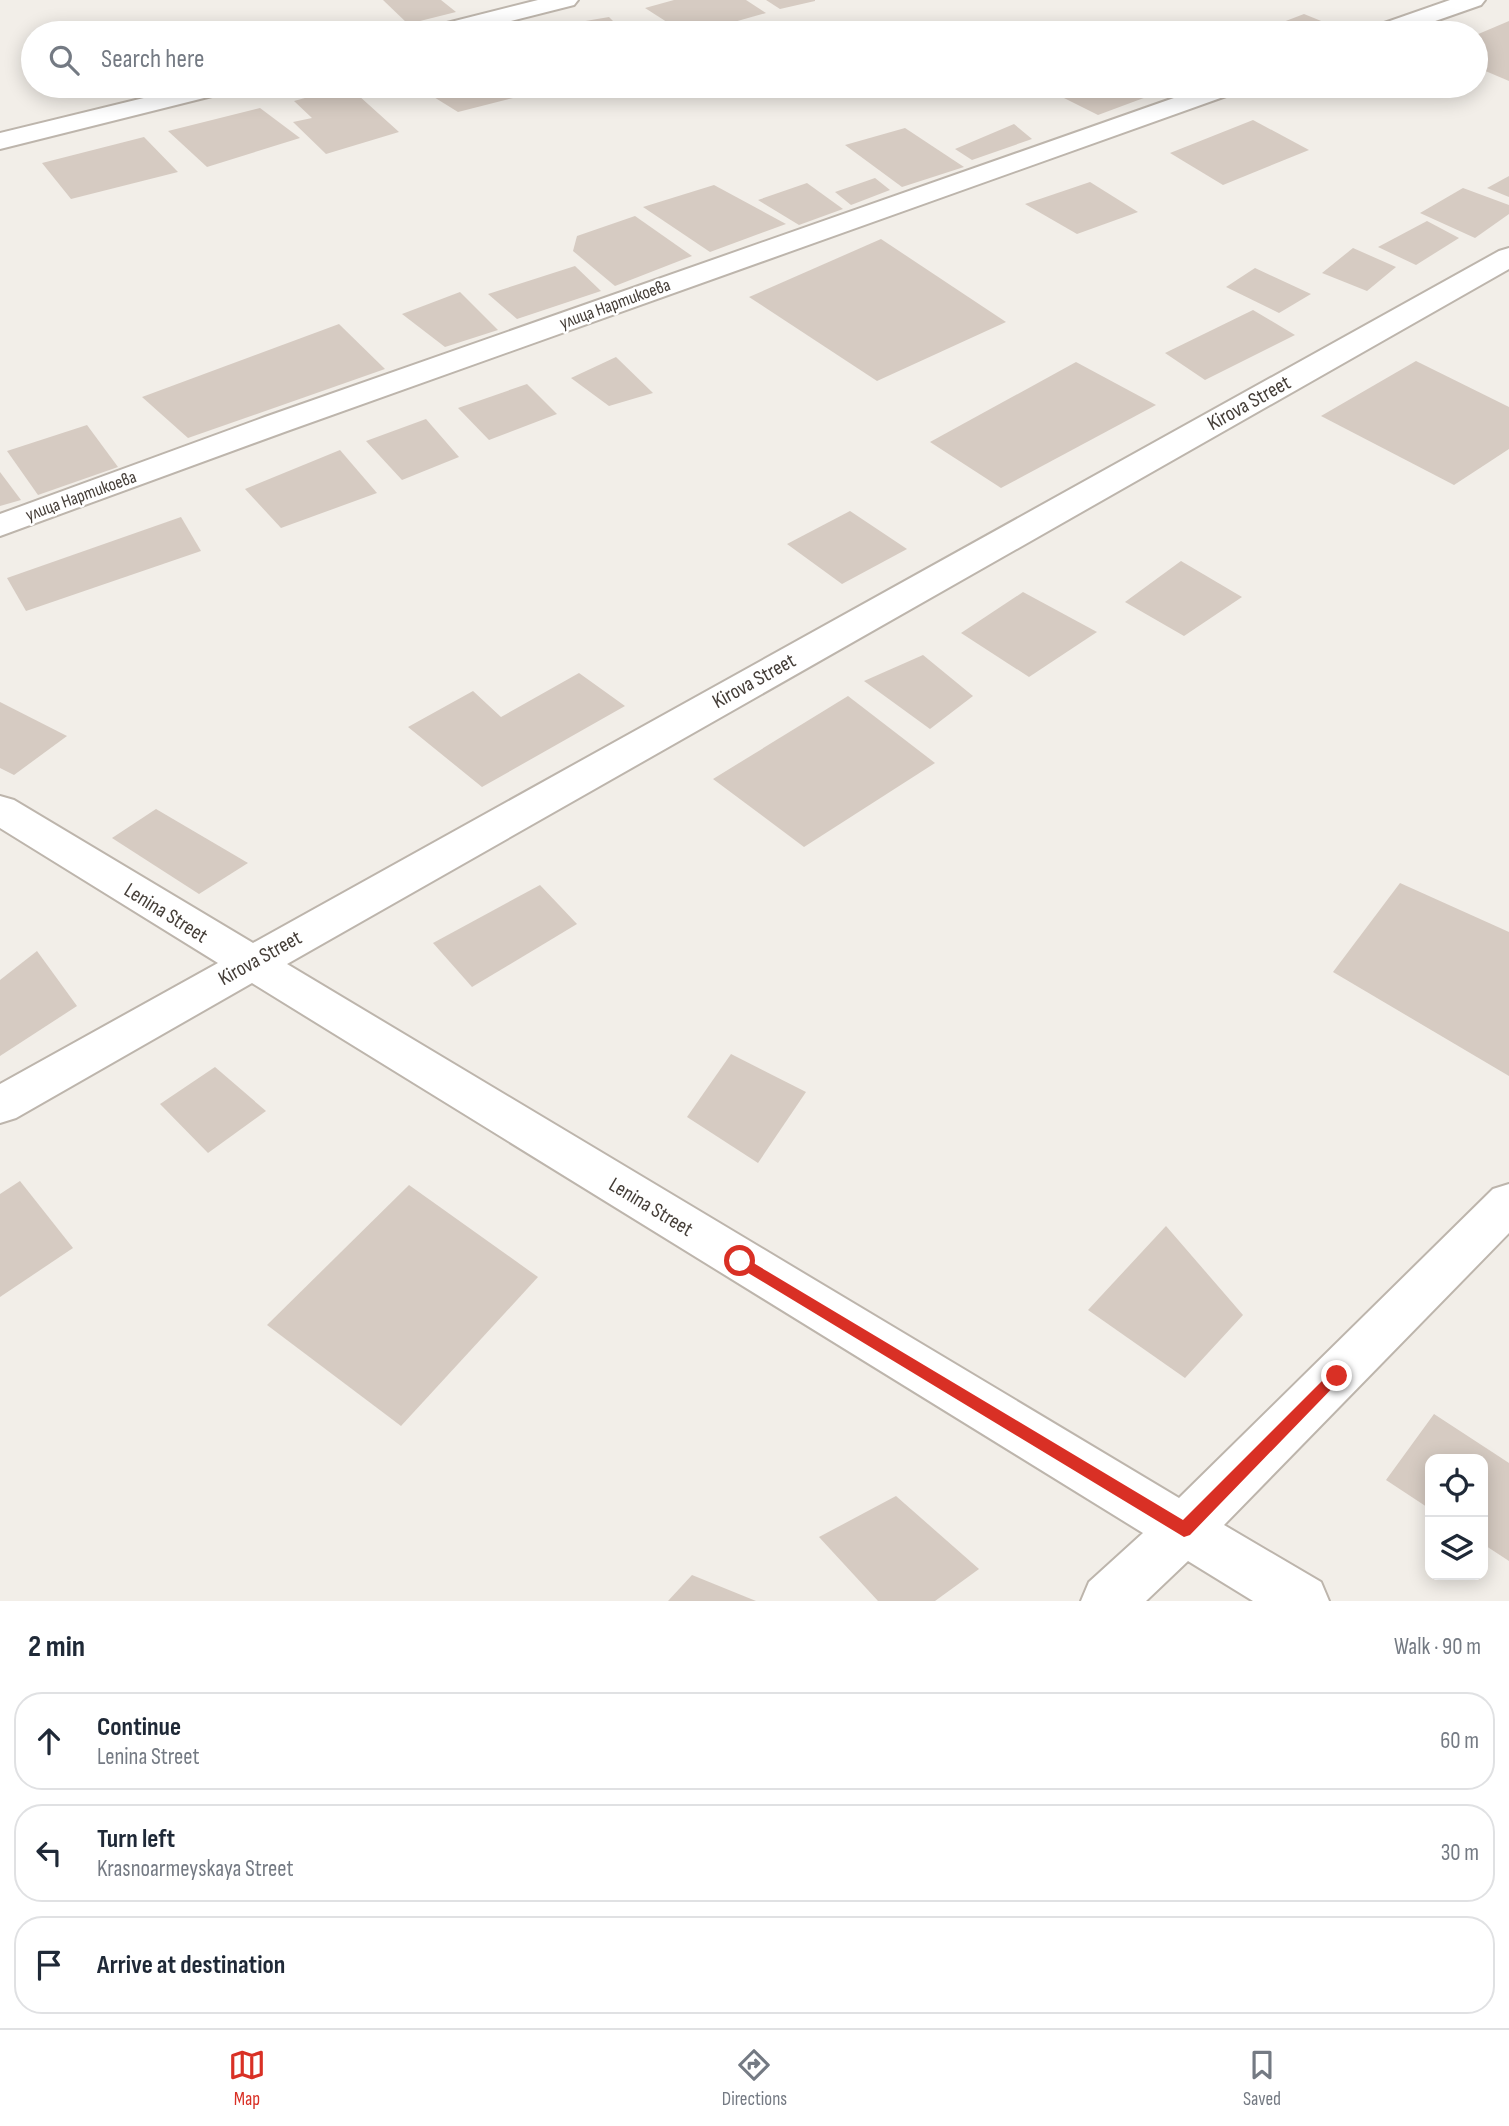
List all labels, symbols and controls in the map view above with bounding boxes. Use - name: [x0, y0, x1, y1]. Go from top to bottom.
- search box: [21, 21, 1488, 98]
- icon: search: [45, 41, 83, 79]
- text: Search here: [101, 44, 204, 75]
- street label: улица Нартикоева: [557, 274, 673, 334]
- street label: Kirova Street: [1203, 370, 1295, 436]
- street label: улица Нартикоева: [23, 466, 139, 526]
- street label: Kirova Street: [708, 648, 800, 714]
- street label: Lenina Street: [120, 878, 212, 948]
- street label: Kirova Street: [214, 925, 306, 991]
- street label: Lenina Street: [604, 1172, 698, 1242]
- route start: [724, 1245, 755, 1276]
- route end: [1321, 1360, 1352, 1391]
- map controls: [1425, 1454, 1488, 1580]
- button: locate: [1425, 1454, 1488, 1517]
- button: layers: [1425, 1517, 1488, 1580]
- text: 2 min: [28, 1629, 85, 1665]
- text: Walk · 90 m: [1394, 1633, 1481, 1661]
- text: Continue: [97, 1712, 181, 1743]
- icon: ahead: [30, 1722, 68, 1760]
- text: 60 m: [1440, 1727, 1479, 1755]
- text: Lenina Street: [97, 1743, 200, 1771]
- text: Turn left: [97, 1824, 175, 1855]
- icon: left: [30, 1834, 68, 1872]
- text: 30 m: [1441, 1839, 1479, 1867]
- text: Krasnoarmeyskaya Street: [97, 1855, 294, 1883]
- icon: arrive: [30, 1946, 68, 1984]
- text: Arrive at destination: [97, 1950, 285, 1981]
- tab: Map: [228, 2046, 266, 2111]
- tab: Directions: [722, 2046, 787, 2111]
- tab: Saved: [1243, 2046, 1281, 2111]

